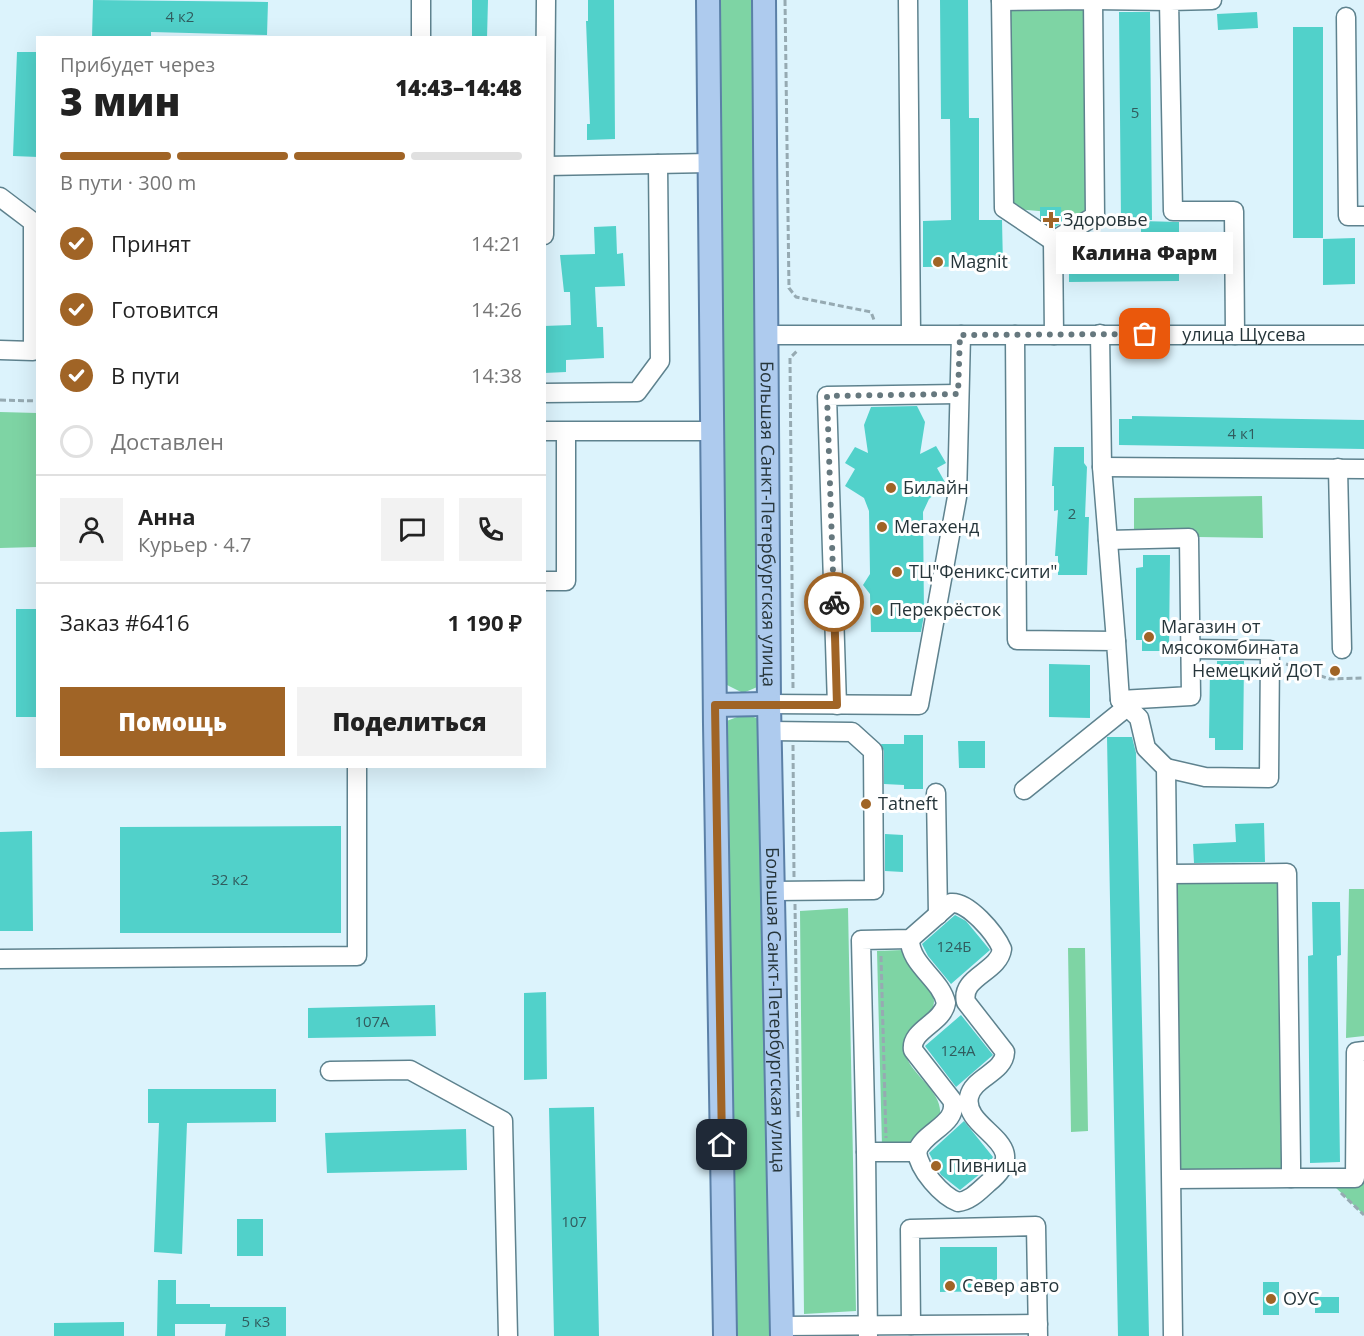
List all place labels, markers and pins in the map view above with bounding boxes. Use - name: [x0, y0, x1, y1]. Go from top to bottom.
- place label: Здоровье: [1063, 207, 1148, 231]
- marker: Здоровье: [1044, 213, 1058, 227]
- callout: Калина Фарм: [1056, 232, 1234, 274]
- place label: Magnit: [950, 249, 1008, 273]
- marker: Magnit: [931, 255, 945, 269]
- pin: [1119, 308, 1170, 359]
- place label: Билайн: [903, 475, 969, 499]
- marker: Билайн: [884, 481, 898, 495]
- place label: Мегахенд: [894, 514, 979, 538]
- marker: Мегахенд: [875, 520, 889, 534]
- place label: ТЦ"Феникс-сити": [909, 559, 1058, 583]
- marker: ТЦ"Феникс-сити": [890, 565, 904, 579]
- place label: Перекрёсток: [889, 597, 1002, 621]
- marker: Перекрёсток: [870, 603, 884, 617]
- place label: Магазин от мясокомбината: [1161, 614, 1299, 659]
- marker: Магазин от мясокомбината: [1142, 630, 1156, 644]
- place label: Немецкий ДОТ: [1192, 658, 1323, 682]
- marker: Немецкий ДОТ: [1328, 664, 1342, 678]
- place label: Tatneft: [878, 791, 938, 815]
- marker: Tatneft: [859, 797, 873, 811]
- pin: [696, 1119, 747, 1170]
- place label: Пивница: [948, 1153, 1027, 1177]
- marker: Пивница: [929, 1159, 943, 1173]
- place label: Север авто: [962, 1273, 1059, 1297]
- marker: Север авто: [943, 1279, 957, 1293]
- place label: ОУС: [1283, 1286, 1319, 1310]
- marker: ОУС: [1264, 1292, 1278, 1306]

